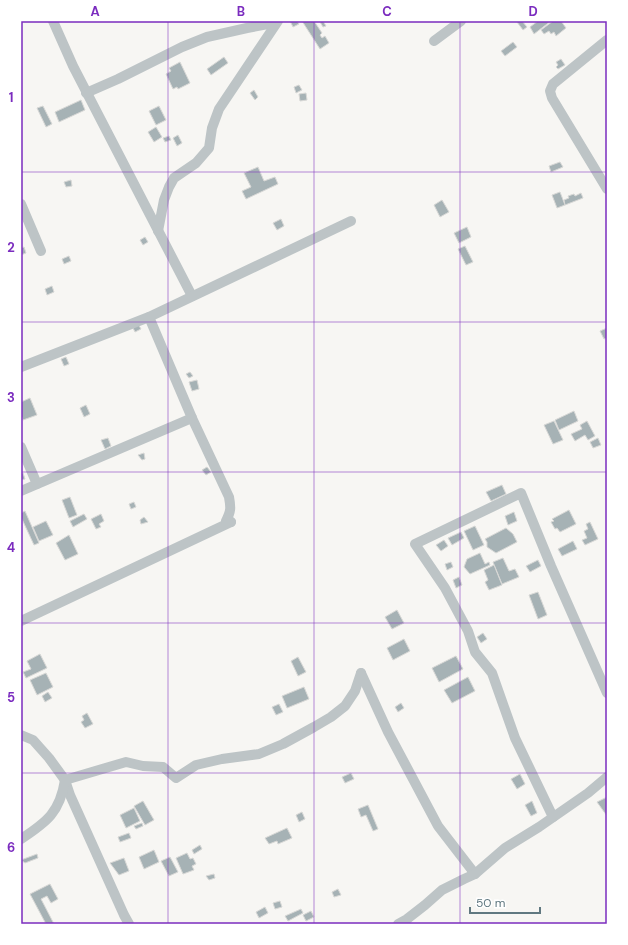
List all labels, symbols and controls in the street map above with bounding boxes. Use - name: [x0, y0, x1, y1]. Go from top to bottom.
- text: A: [90, 3, 100, 20]
- text: B: [237, 3, 245, 20]
- text: C: [382, 3, 392, 20]
- text: D: [528, 3, 538, 20]
- text: 1: [9, 89, 13, 106]
- text: 2: [7, 239, 15, 256]
- text: 3: [7, 389, 15, 406]
- text: 4: [7, 539, 15, 556]
- text: 5: [7, 689, 15, 706]
- text: 6: [7, 839, 15, 856]
- scale bar: [470, 889, 540, 915]
- text: 50 m: [476, 895, 505, 911]

